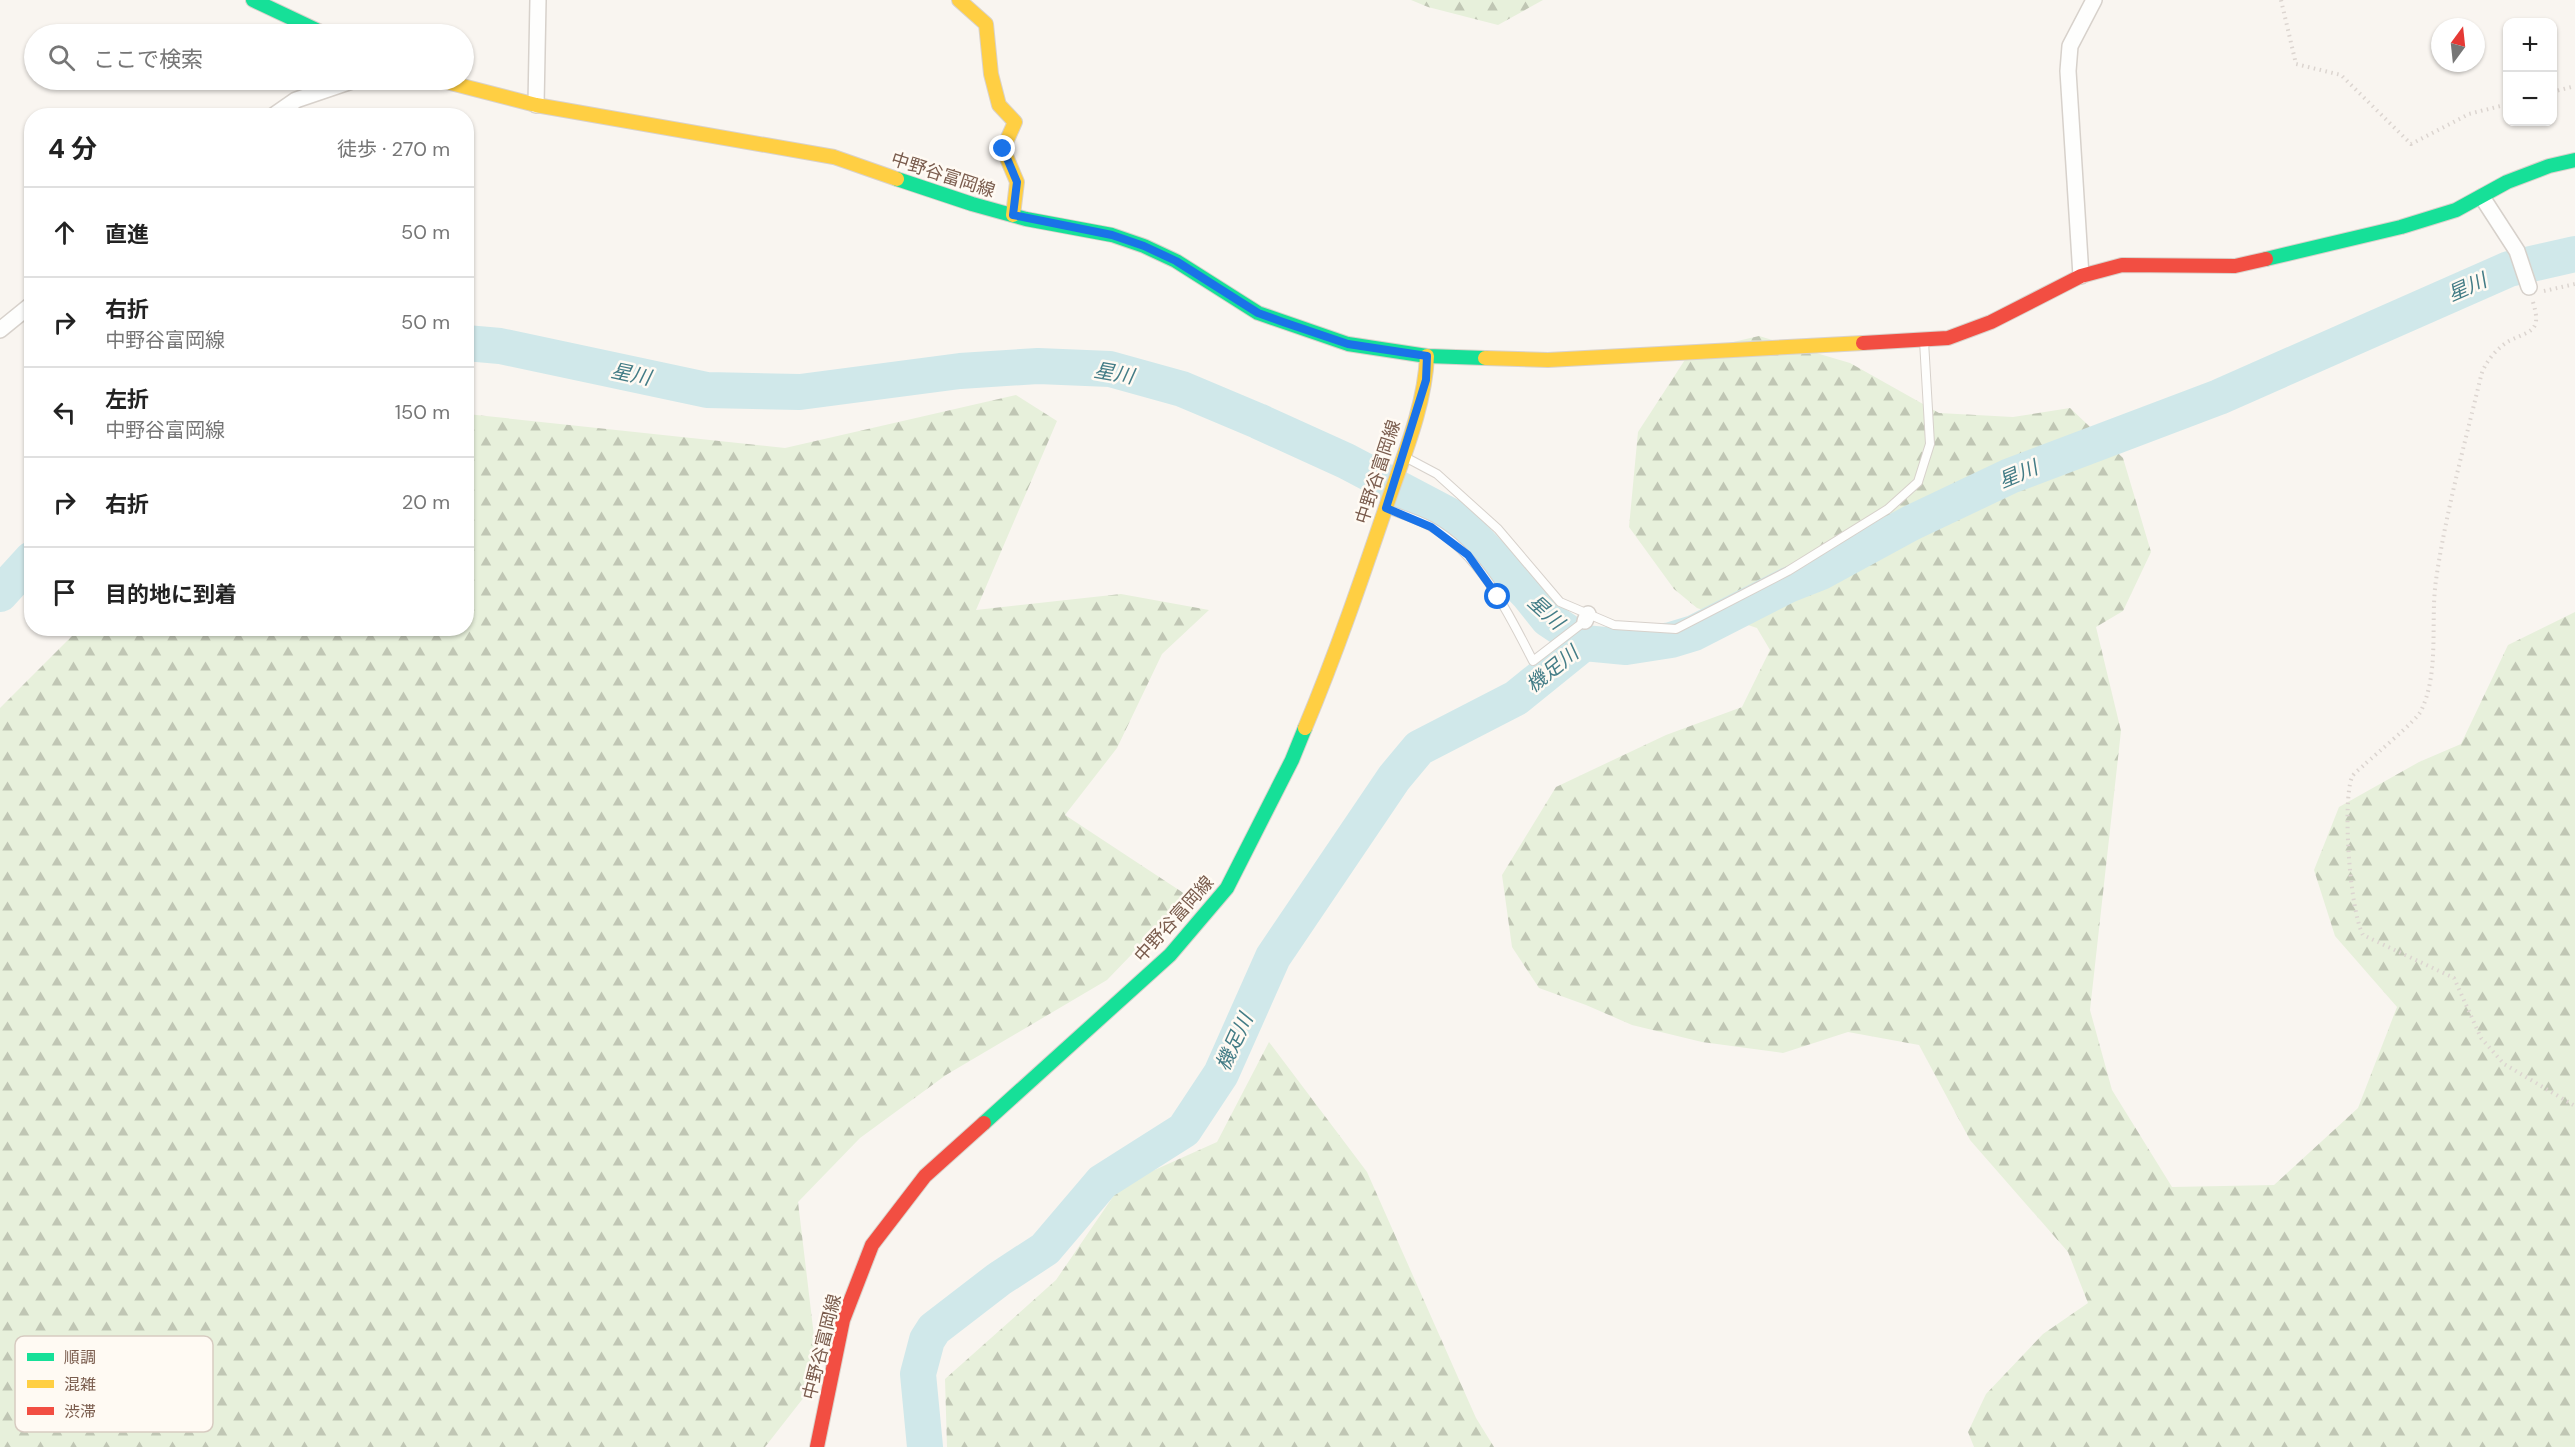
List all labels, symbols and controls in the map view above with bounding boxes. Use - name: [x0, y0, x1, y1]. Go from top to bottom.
- north arrow: [2431, 18, 2485, 72]
- map controls: [2503, 18, 2557, 126]
- button: +: [2503, 18, 2557, 72]
- search box: [24, 24, 474, 90]
- icon: search: [45, 41, 78, 74]
- text: ここで検索: [93, 45, 203, 74]
- button: −: [2503, 72, 2557, 126]
- text: 4 分: [48, 132, 97, 166]
- route end: [989, 135, 1015, 161]
- text: 徒歩 · 270 m: [337, 136, 450, 162]
- street label: 中野谷富岡線: [888, 147, 998, 203]
- icon: ahead: [48, 216, 81, 249]
- text: 50 m: [401, 219, 450, 245]
- text: 直進: [105, 220, 149, 249]
- water label: 星川: [2443, 266, 2492, 307]
- text: 右折: [105, 295, 149, 324]
- icon: right: [48, 306, 81, 339]
- text: 50 m: [401, 309, 450, 335]
- text: 中野谷富岡線: [105, 327, 225, 353]
- water label: 星川: [609, 357, 655, 391]
- water label: 星川: [1092, 357, 1138, 390]
- text: 左折: [105, 385, 149, 414]
- icon: left: [48, 396, 81, 429]
- text: 150 m: [395, 399, 450, 425]
- text: 中野谷富岡線: [105, 417, 225, 443]
- street label: 中野谷富岡線: [1350, 417, 1406, 527]
- water label: 星川: [1995, 453, 2043, 494]
- icon: right: [48, 486, 81, 519]
- text: 20 m: [402, 489, 450, 515]
- text: 右折: [105, 490, 149, 519]
- icon: arrive: [48, 576, 81, 609]
- text: 目的地に到着: [105, 580, 237, 609]
- route start: [1484, 583, 1510, 609]
- water label: 星川: [1522, 589, 1571, 636]
- water label: 機足川: [1521, 639, 1585, 698]
- street label: 中野谷富岡線: [1129, 871, 1219, 967]
- water label: 機足川: [1210, 1008, 1259, 1075]
- street label: 中野谷富岡線: [797, 1292, 847, 1402]
- legend: [15, 1336, 213, 1432]
- text: 順調: [64, 1347, 96, 1368]
- text: 混雑: [64, 1374, 96, 1395]
- text: 渋滞: [64, 1401, 96, 1422]

